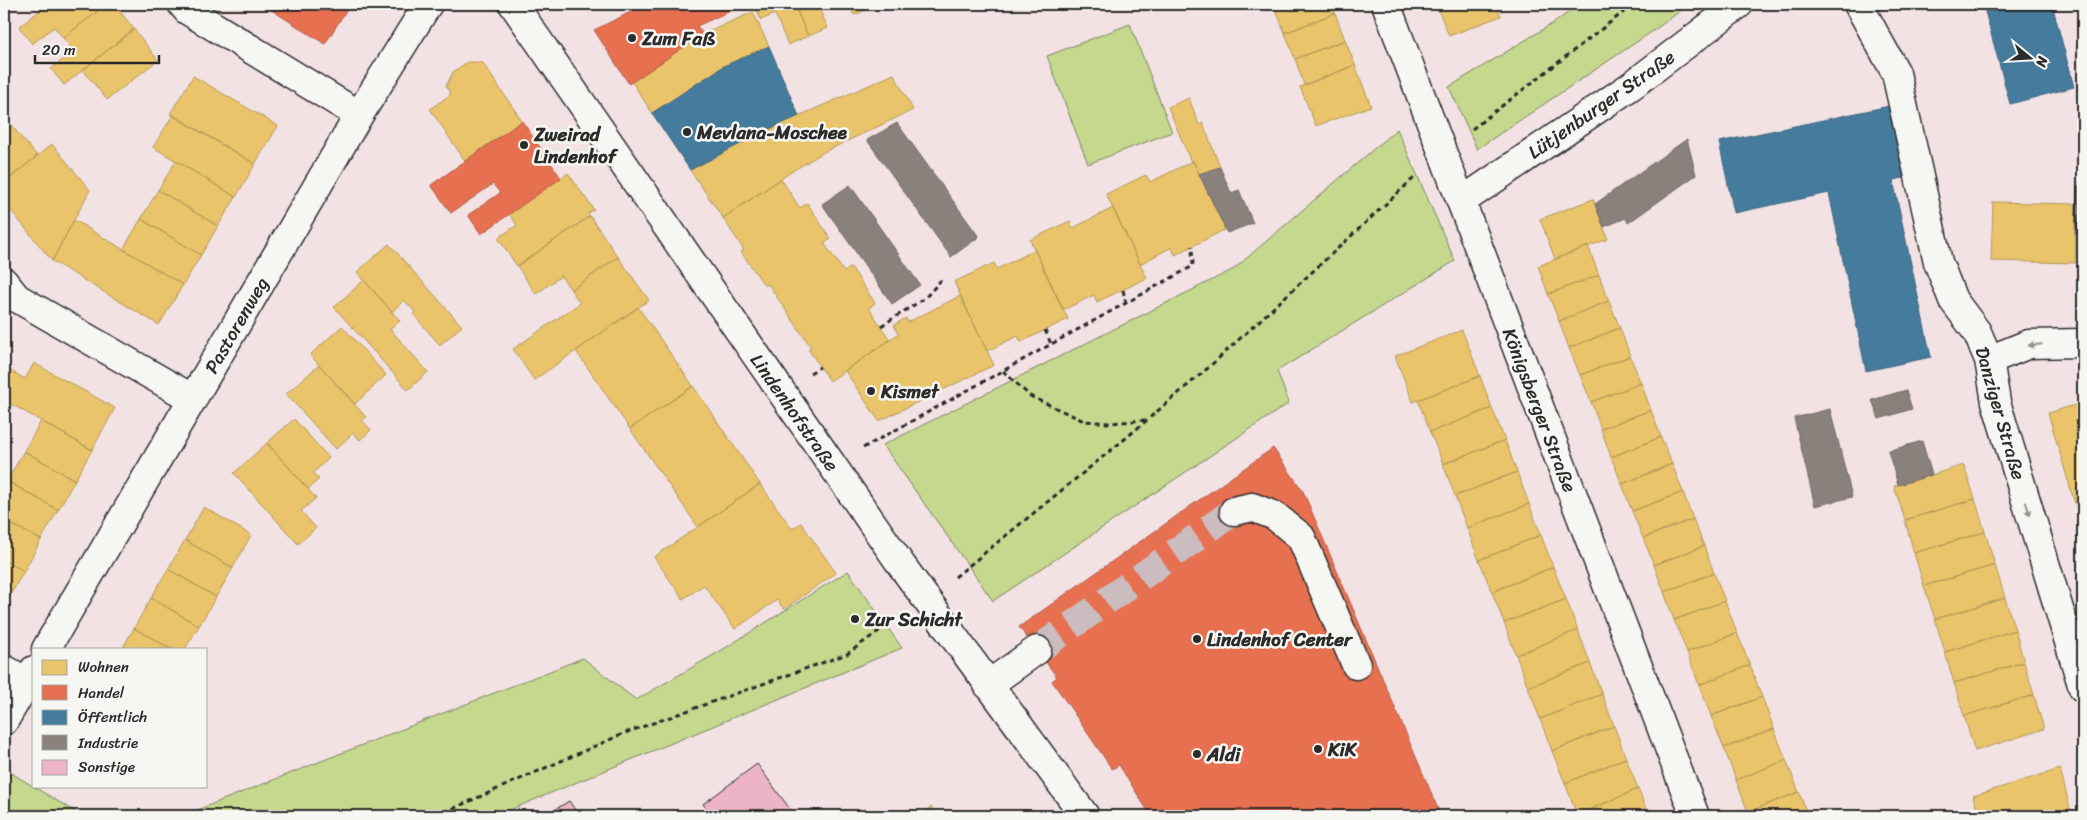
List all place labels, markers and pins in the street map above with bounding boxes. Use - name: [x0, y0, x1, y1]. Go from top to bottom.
- place label: Zum Faß: [641, 22, 715, 55]
- marker: Zum Faß: [626, 32, 638, 44]
- place label: Mevlana-Moschee: [696, 116, 848, 149]
- place label: Zweirad Lindenhof: [533, 118, 619, 173]
- marker: Mevlana-Moschee: [681, 126, 693, 138]
- marker: Zweirad Lindenhof: [518, 139, 530, 151]
- place label: Kismet: [880, 375, 940, 408]
- marker: Kismet: [865, 385, 877, 397]
- place label: Zur Schicht: [864, 603, 963, 636]
- marker: Zur Schicht: [849, 613, 861, 625]
- place label: Lindenhof Center: [1207, 623, 1354, 656]
- marker: Lindenhof Center: [1191, 633, 1203, 645]
- place label: KiK: [1327, 733, 1358, 766]
- place label: Aldi: [1206, 738, 1242, 771]
- marker: KiK: [1312, 743, 1324, 755]
- marker: Aldi: [1191, 748, 1203, 760]

